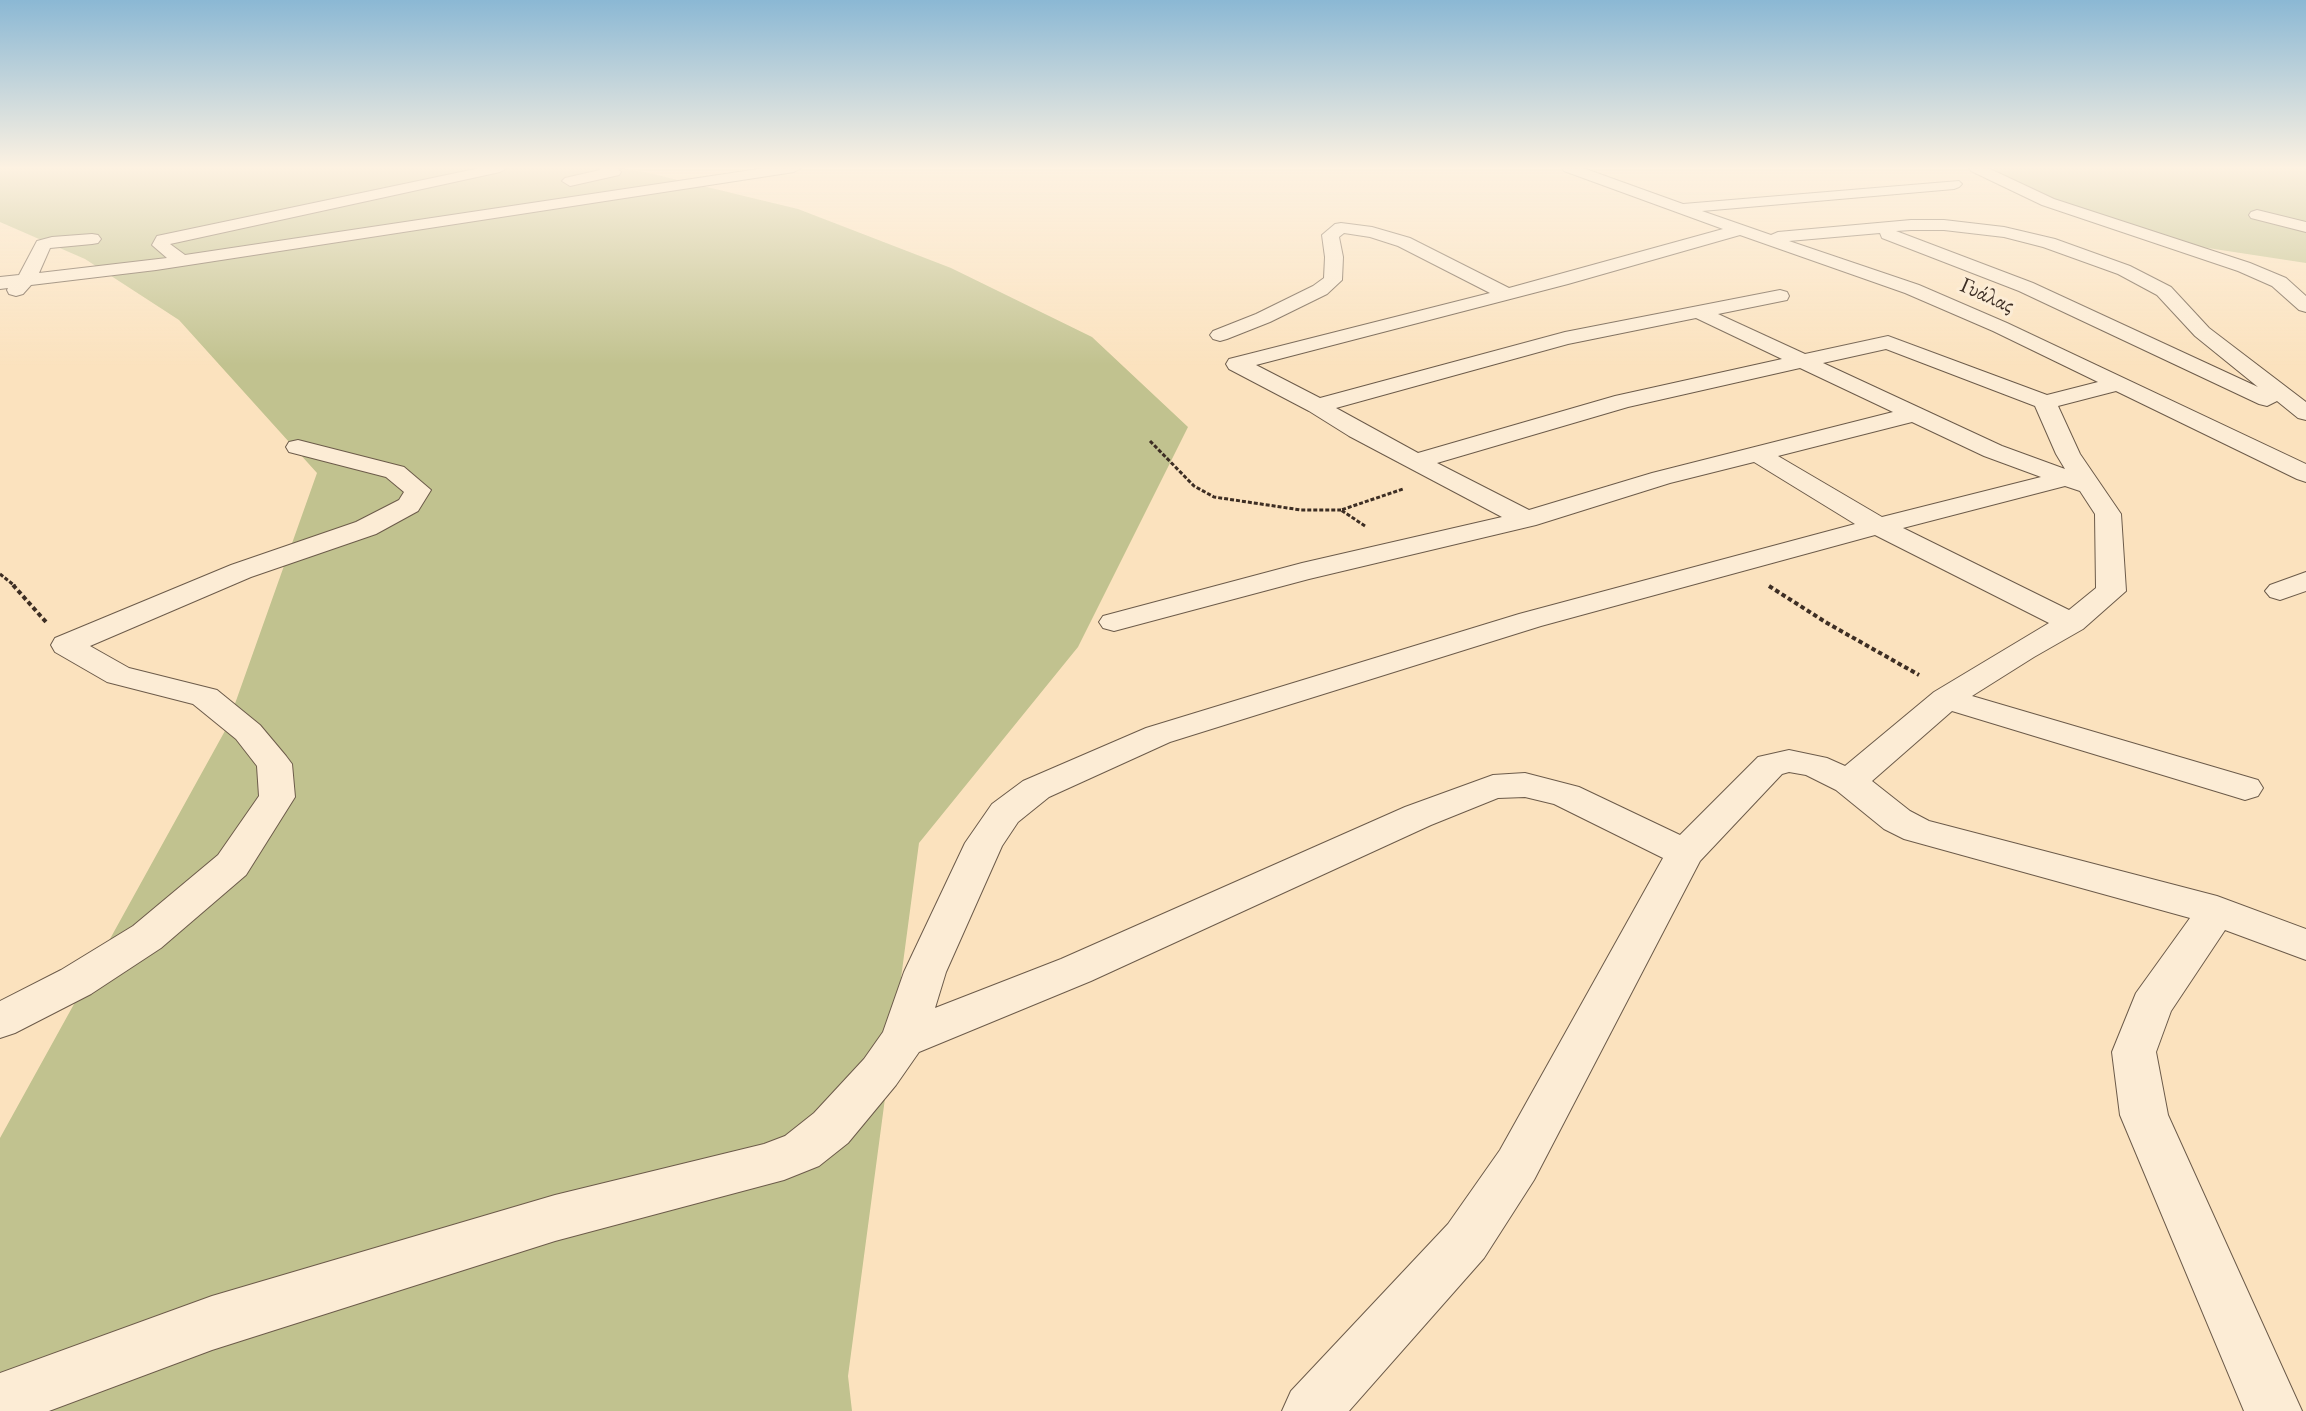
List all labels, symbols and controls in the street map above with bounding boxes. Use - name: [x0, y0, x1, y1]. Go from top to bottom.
- street label: Γυάλας: [1956, 272, 2018, 320]

